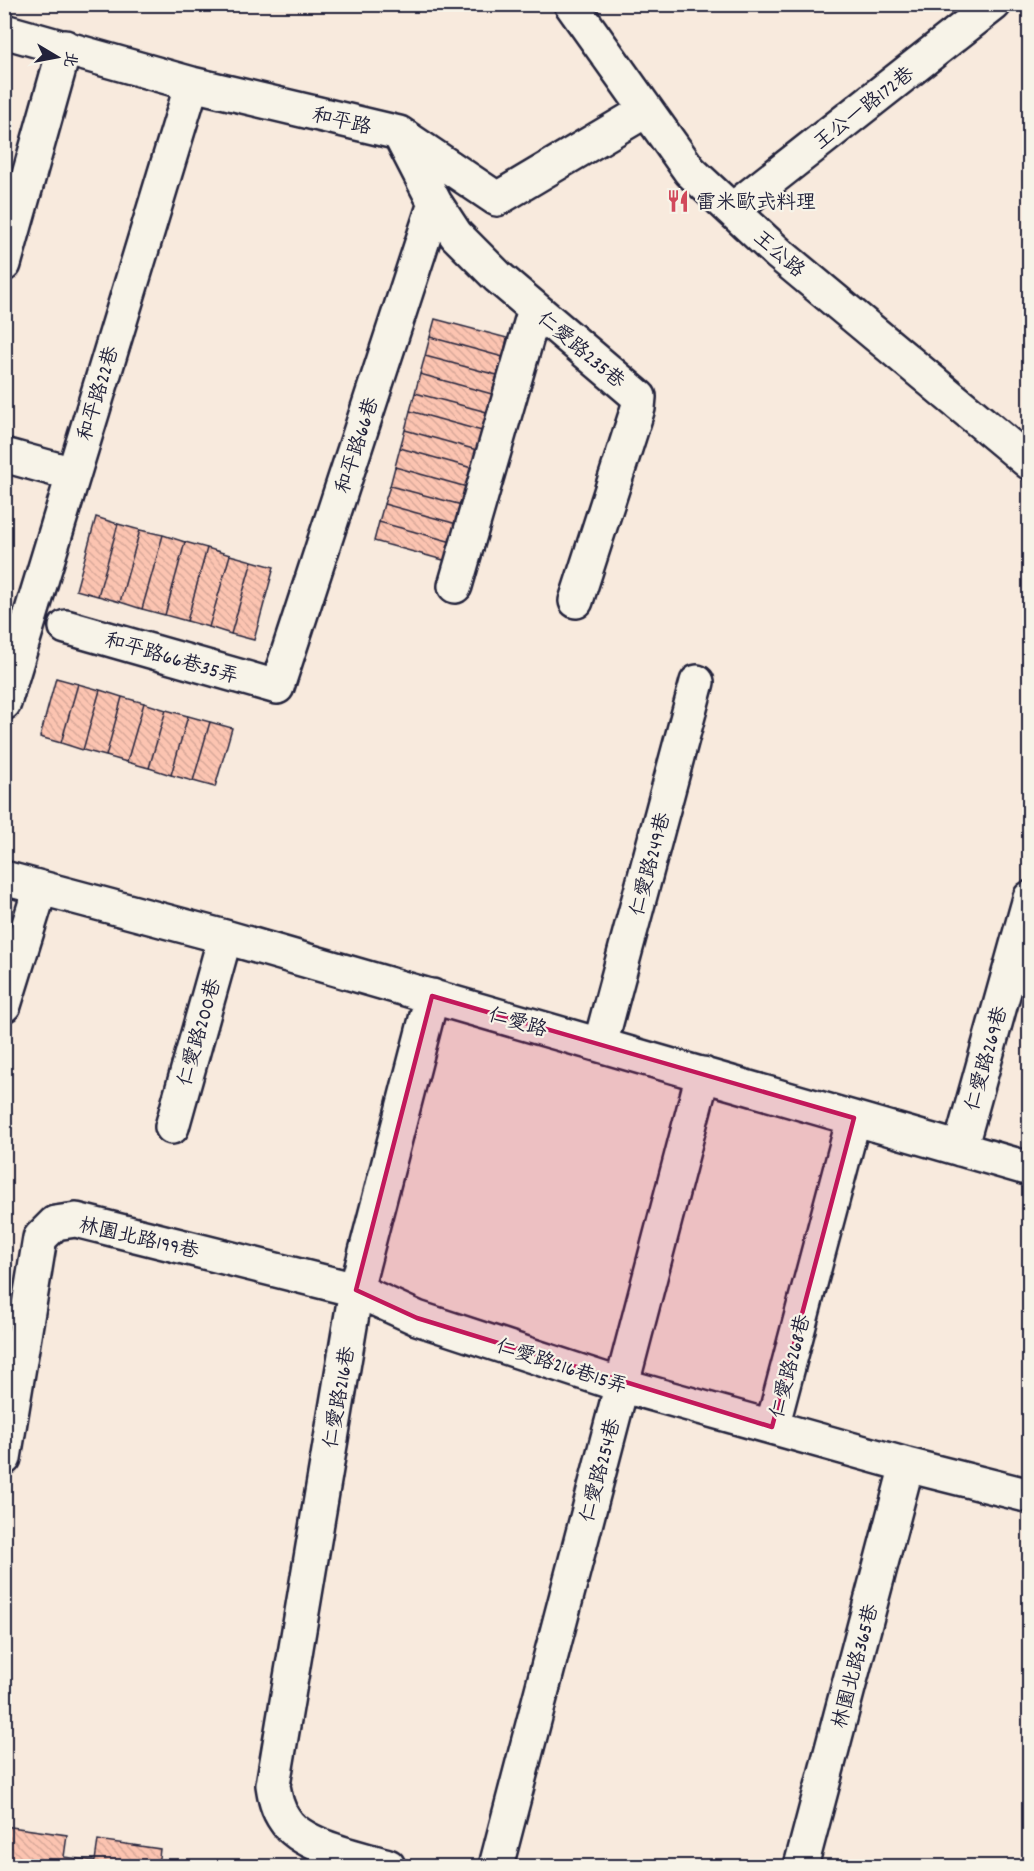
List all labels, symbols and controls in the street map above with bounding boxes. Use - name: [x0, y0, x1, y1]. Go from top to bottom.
- north arrow: [27, 27, 87, 87]
- text: 北: [57, 49, 82, 69]
- street label: 王公一路172巷: [809, 61, 922, 158]
- street label: 和平路: [309, 103, 375, 144]
- restaurant icon: 雷米歐式料理: [665, 188, 691, 214]
- place label: 雷米歐式料理: [696, 190, 816, 218]
- street label: 王公路: [746, 225, 811, 286]
- street label: 仁愛路235巷: [530, 306, 631, 397]
- street label: 和平路22巷: [72, 342, 128, 445]
- street label: 和平路66巷: [330, 393, 388, 498]
- street label: 和平路66巷35弄: [101, 627, 241, 692]
- street label: 仁愛路249巷: [625, 809, 679, 920]
- street label: 仁愛路200巷: [172, 975, 230, 1090]
- street label: 仁愛路: [484, 1002, 551, 1046]
- street label: 仁愛路269巷: [960, 1002, 1016, 1114]
- street label: 林園北路199巷: [75, 1212, 202, 1268]
- street label: 仁愛路268巷: [765, 1311, 819, 1422]
- street label: 仁愛路216巷15弄: [492, 1333, 630, 1402]
- street label: 仁愛路216巷: [318, 1343, 364, 1451]
- street label: 仁愛路254巷: [575, 1415, 629, 1526]
- street label: 林園北路365巷: [827, 1600, 887, 1732]

